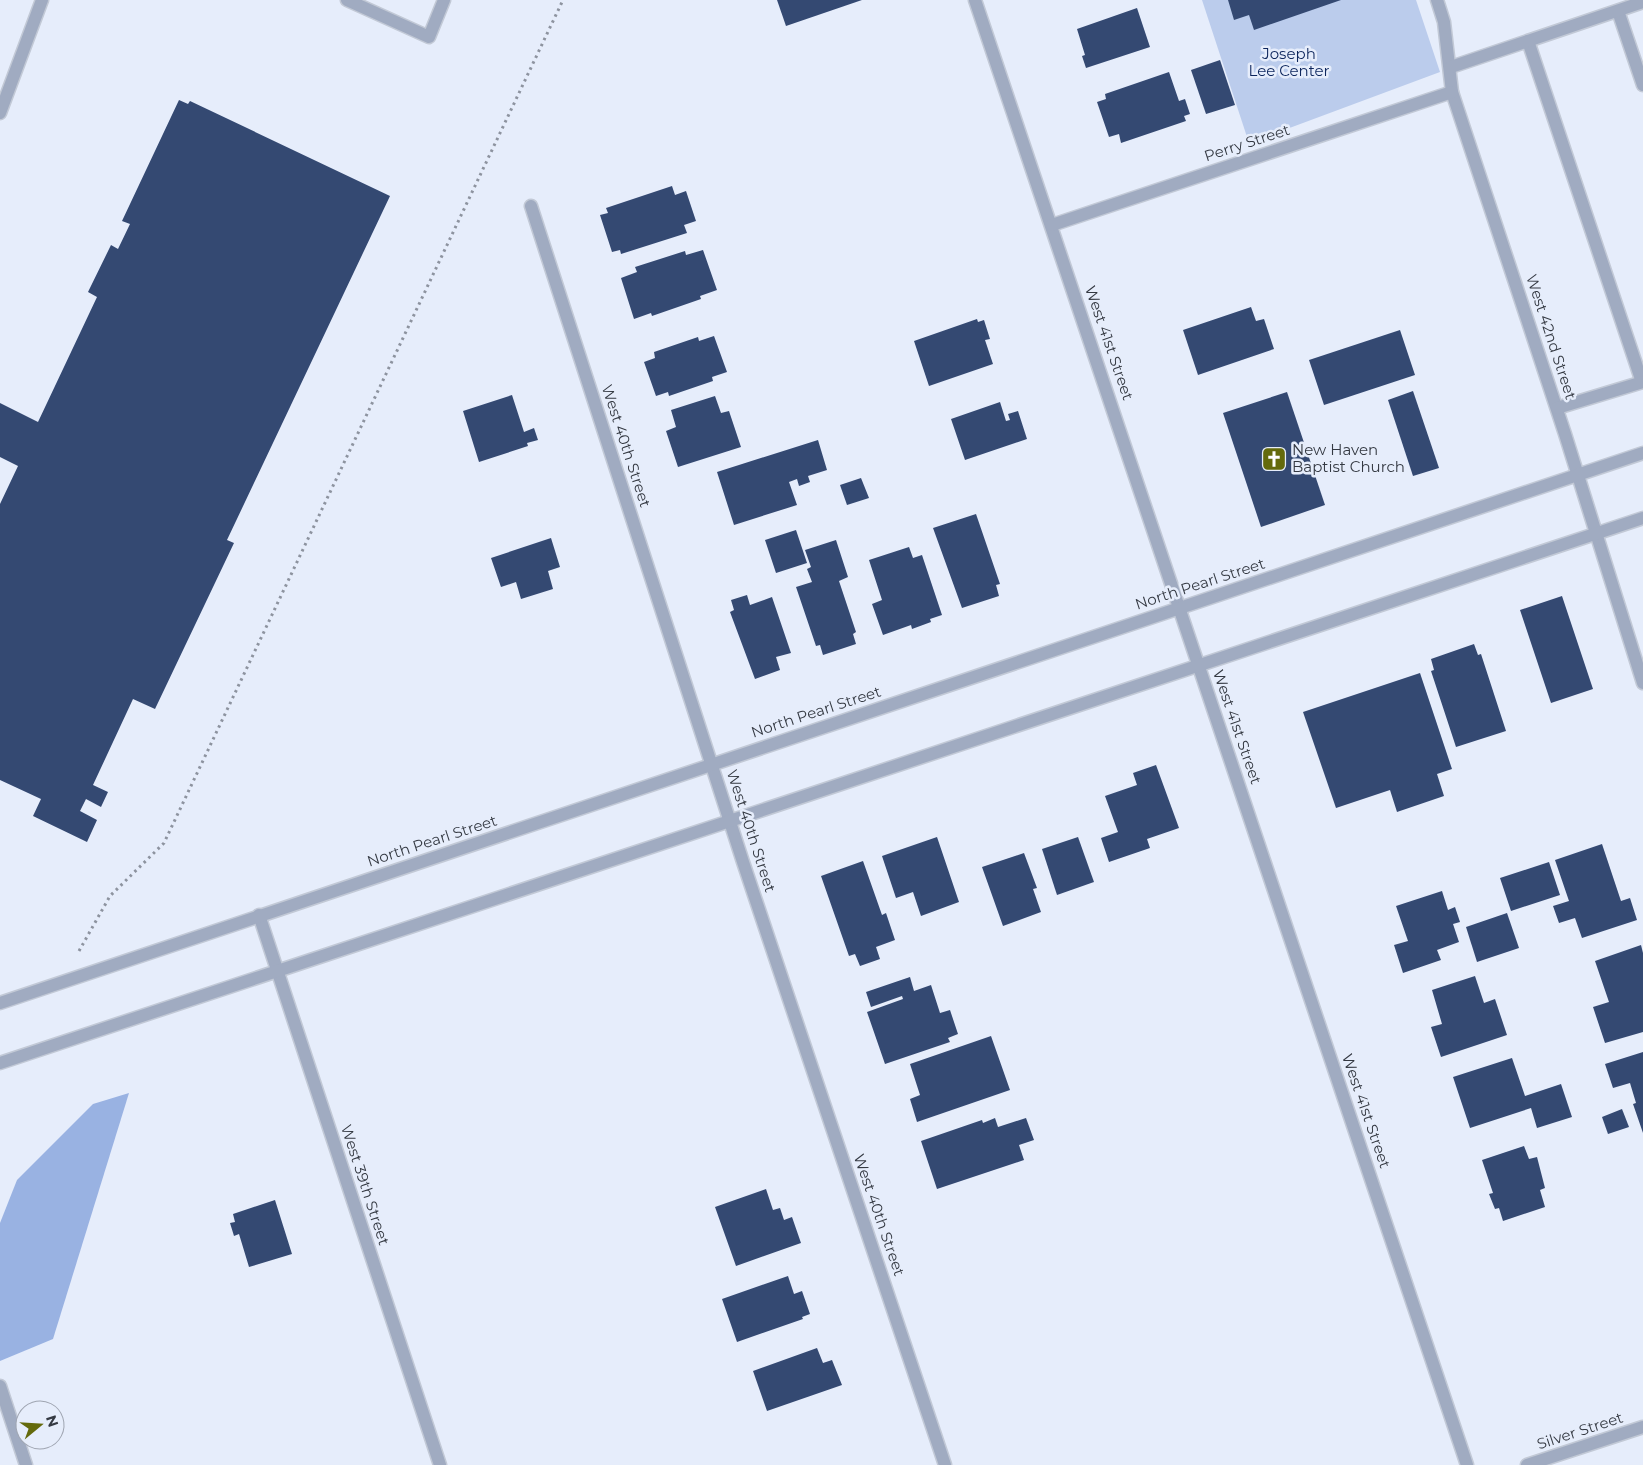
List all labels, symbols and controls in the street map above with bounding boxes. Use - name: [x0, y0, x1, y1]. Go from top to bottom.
- park label: Joseph Lee Center: [1248, 44, 1330, 80]
- street label: Perry Street: [1202, 120, 1292, 165]
- street label: West 42nd Street: [1522, 272, 1581, 402]
- street label: West 41st Street: [1081, 283, 1138, 403]
- street label: West 40th Street: [598, 382, 655, 510]
- place label: New Haven Baptist Church: [1292, 440, 1405, 476]
- church icon: New Haven Baptist Church: [1261, 446, 1287, 472]
- street label: North Pearl Street: [1132, 554, 1267, 613]
- street label: West 41st Street: [1209, 667, 1266, 787]
- street label: North Pearl Street: [748, 682, 883, 741]
- street label: West 40th Street: [723, 767, 780, 895]
- street label: North Pearl Street: [364, 811, 499, 870]
- street label: West 41st Street: [1338, 1051, 1395, 1171]
- street label: West 39th Street: [337, 1122, 394, 1247]
- street label: West 40th Street: [850, 1151, 909, 1278]
- north arrow: [15, 1400, 65, 1450]
- street label: Silver Street: [1534, 1408, 1625, 1453]
- text: N: [42, 1413, 63, 1429]

